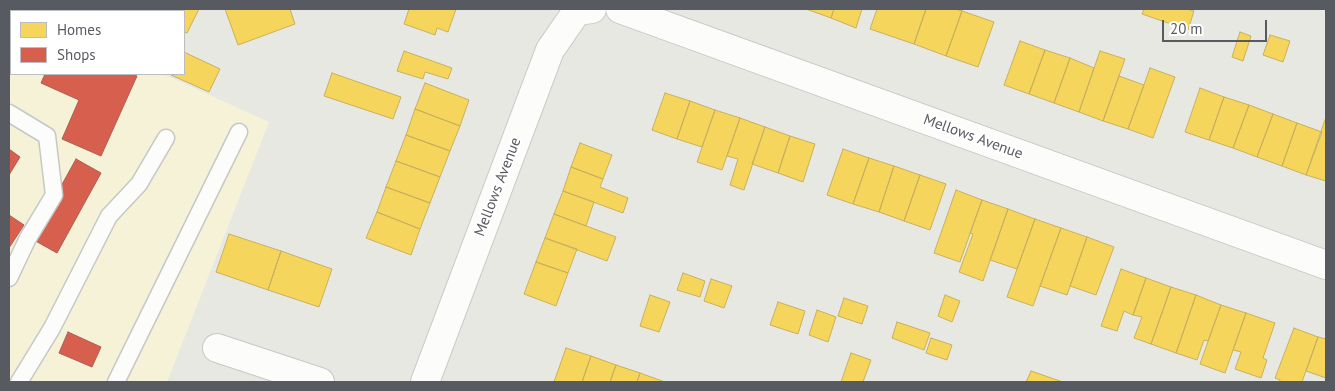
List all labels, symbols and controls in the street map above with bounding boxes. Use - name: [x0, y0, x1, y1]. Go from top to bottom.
- legend: [10, 10, 185, 75]
- scale bar: [1165, 10, 1270, 42]
- text: 20 m: [1170, 19, 1203, 38]
- text: Homes: [57, 20, 101, 39]
- text: Shops: [57, 45, 96, 64]
- street label: Mellows Avenue: [921, 111, 1025, 163]
- street label: Mellows Avenue: [471, 135, 525, 239]

